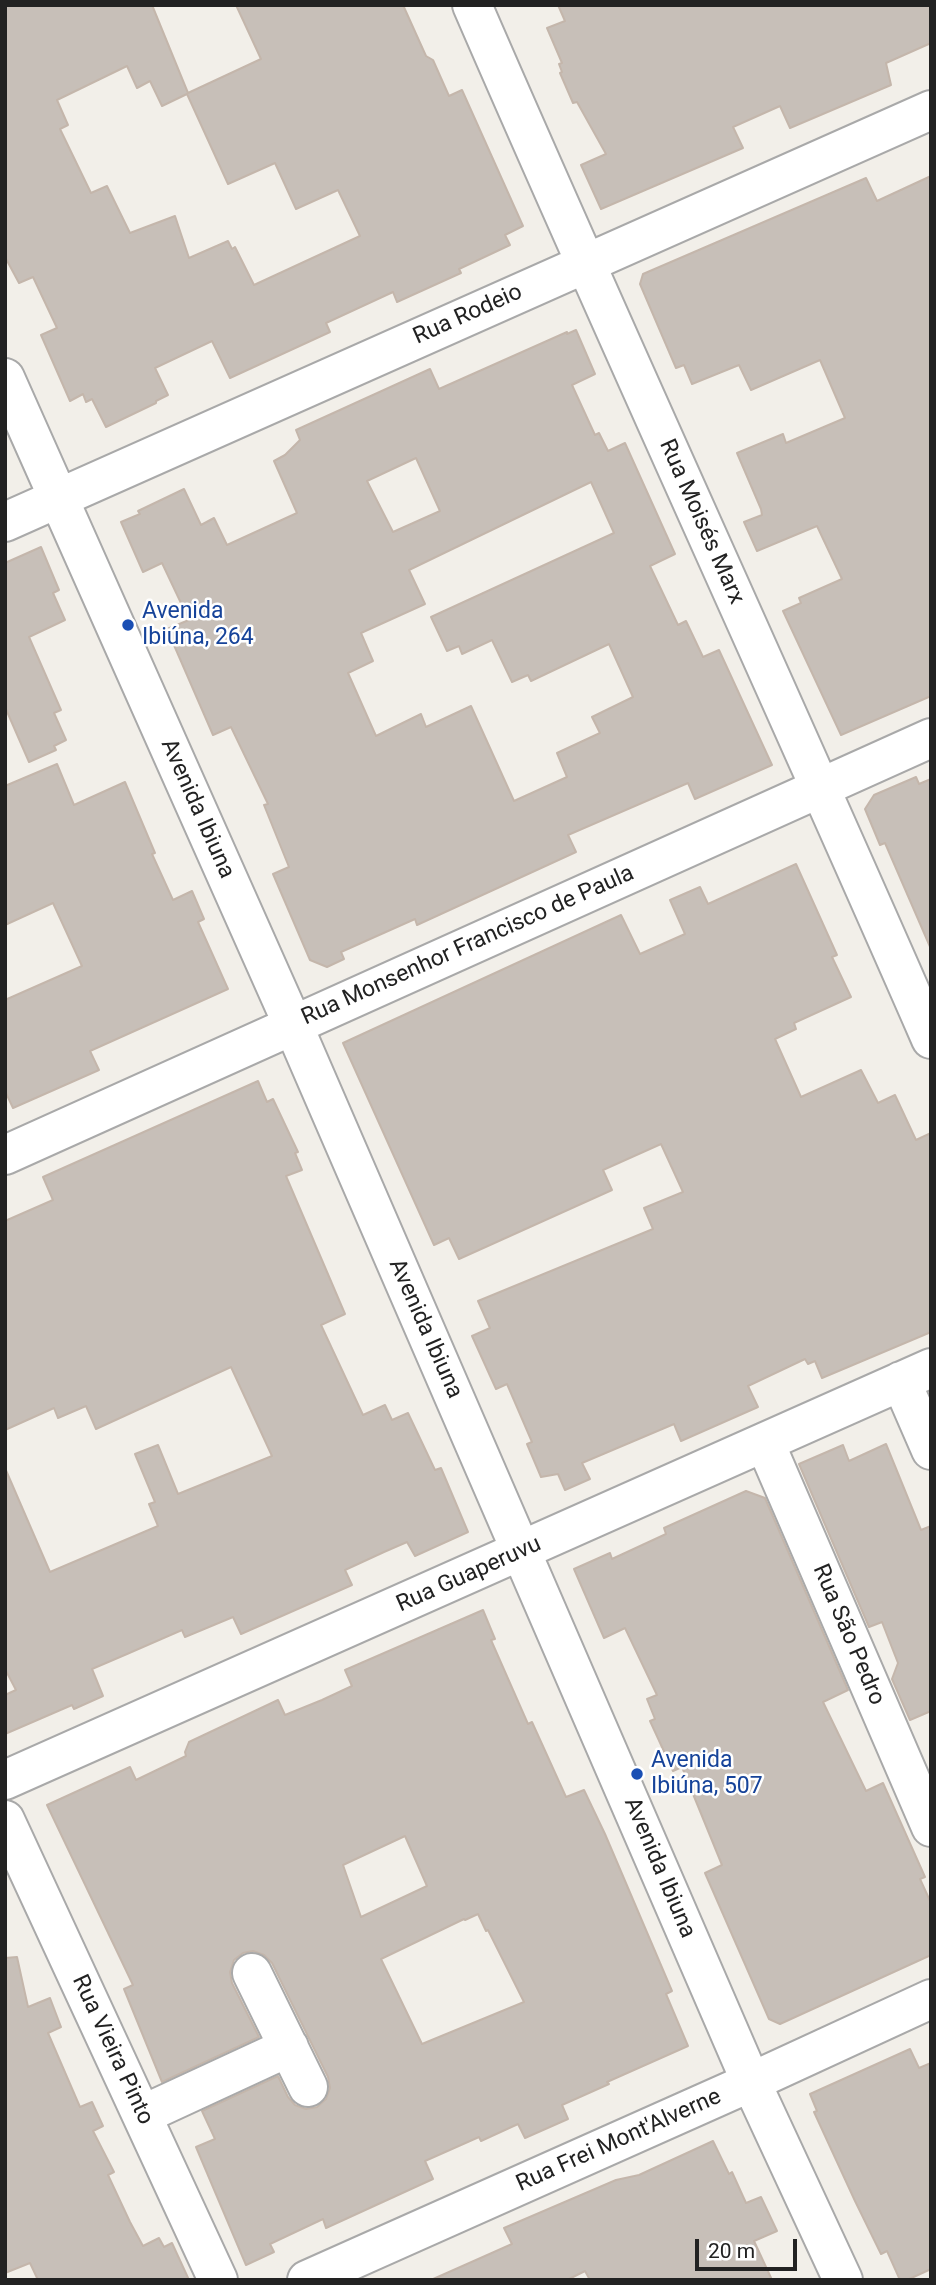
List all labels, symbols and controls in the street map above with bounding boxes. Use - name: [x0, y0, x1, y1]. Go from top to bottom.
- street label: Rua Rodeio: [409, 279, 527, 351]
- street label: Rua Moisés Marx: [652, 435, 750, 609]
- place label: Avenida Ibiúna, 264: [142, 598, 254, 652]
- marker: Avenida Ibiúna, 264: [120, 617, 136, 633]
- street label: Avenida Ibiuna: [154, 735, 240, 883]
- street label: Rua Monsenhor Francisco de Paula: [298, 860, 638, 1032]
- street label: Avenida Ibiuna: [382, 1255, 468, 1403]
- street label: Rua Guaperuvu: [392, 1531, 546, 1619]
- street label: Rua São Pedro: [806, 1560, 890, 1710]
- place label: Avenida Ibiúna, 507: [651, 1747, 763, 1801]
- marker: Avenida Ibiúna, 507: [629, 1766, 645, 1782]
- street label: Avenida Ibiuna: [617, 1794, 701, 1942]
- street label: Rua Vieira Pinto: [65, 1971, 159, 2129]
- street label: Rua Frei Mont'Alverne: [512, 2083, 726, 2199]
- scale bar: [698, 2226, 800, 2270]
- text: 20 m: [708, 2239, 755, 2263]

